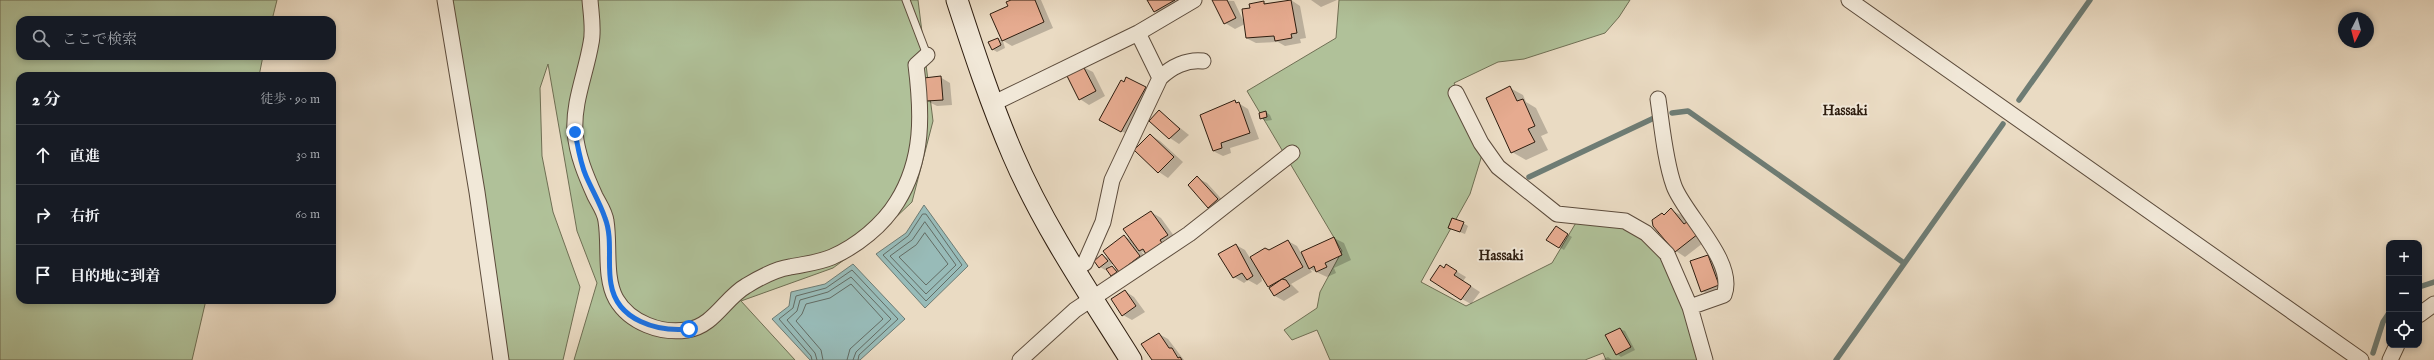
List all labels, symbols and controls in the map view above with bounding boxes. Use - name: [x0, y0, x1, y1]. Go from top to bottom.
- north arrow: [2338, 12, 2374, 48]
- search box: [16, 16, 336, 60]
- icon: search: [30, 27, 52, 49]
- text: ここで検索: [62, 30, 137, 49]
- text: 2 分: [32, 90, 61, 111]
- text: 徒歩 · 90 m: [261, 91, 320, 108]
- district label: Hassaki: [1822, 102, 1868, 120]
- route end: [566, 123, 584, 141]
- icon: ahead: [32, 144, 54, 166]
- text: 30 m: [296, 146, 320, 163]
- text: 直進: [70, 147, 100, 166]
- icon: right: [32, 204, 54, 226]
- text: 60 m: [295, 206, 320, 223]
- text: 右折: [70, 207, 100, 226]
- map controls: [2386, 240, 2422, 348]
- button: +: [2386, 240, 2422, 276]
- district label: Hassaki: [1478, 247, 1524, 265]
- icon: arrive: [32, 264, 54, 286]
- text: 目的地に到着: [70, 267, 160, 286]
- button: −: [2386, 276, 2422, 312]
- button: locate: [2386, 312, 2422, 348]
- route start: [680, 320, 698, 338]

